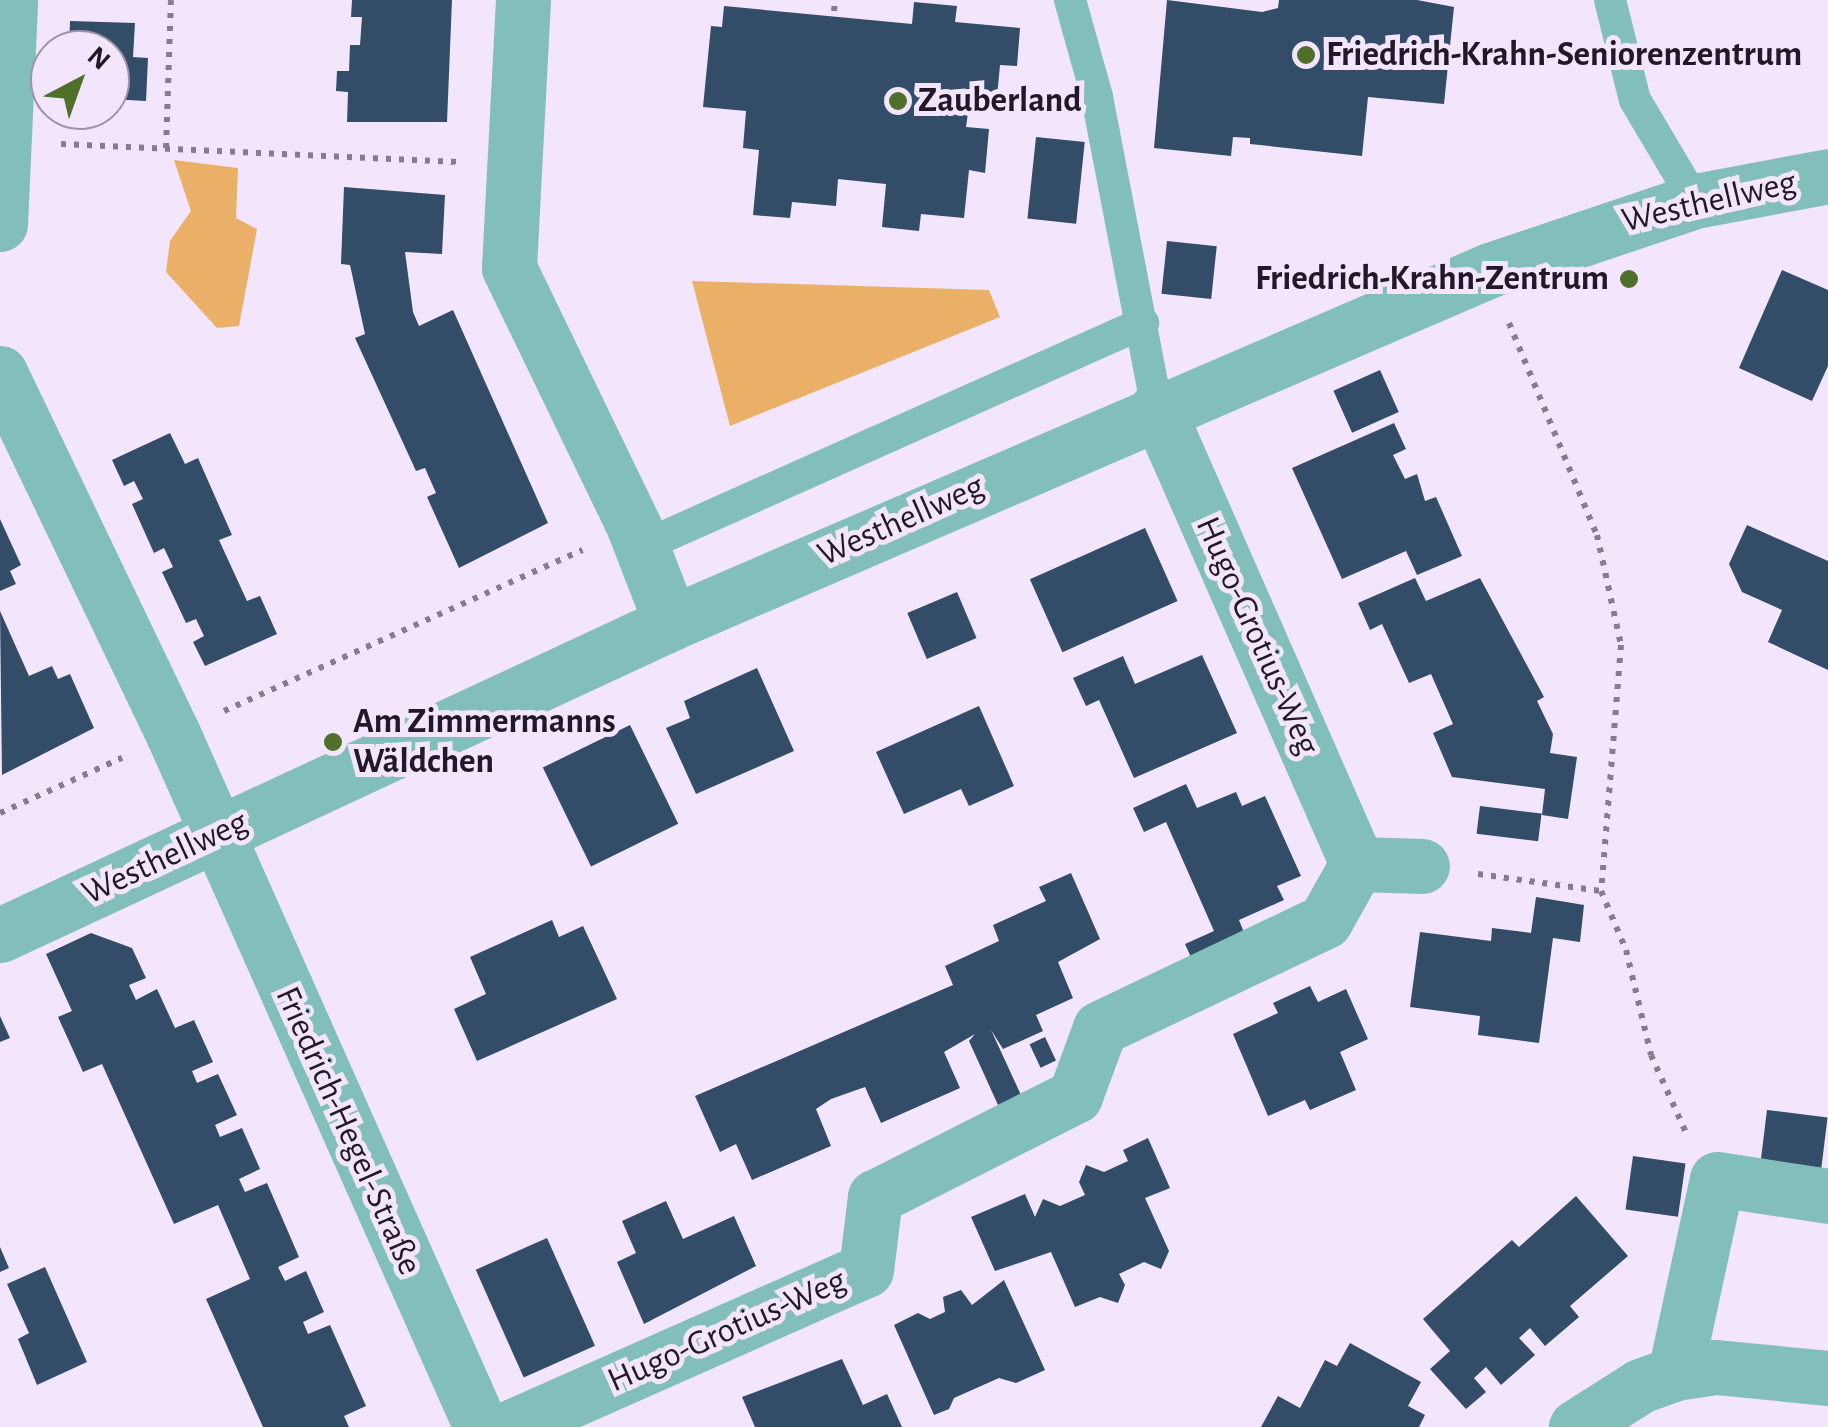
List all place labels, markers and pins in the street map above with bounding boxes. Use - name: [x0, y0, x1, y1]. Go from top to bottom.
- place label: Friedrich-Krahn-Seniorenzentrum: [1326, 34, 1802, 76]
- marker: Friedrich-Krahn-Seniorenzentrum: [1295, 44, 1317, 66]
- place label: Zauberland: [918, 80, 1082, 122]
- marker: Zauberland: [887, 90, 909, 112]
- place label: Friedrich-Krahn-Zentrum: [1255, 258, 1609, 300]
- marker: Friedrich-Krahn-Zentrum: [1618, 268, 1640, 290]
- place label: Am Zimmermanns Wäldchen: [353, 701, 616, 783]
- marker: Am Zimmermanns Wäldchen: [322, 731, 344, 753]

